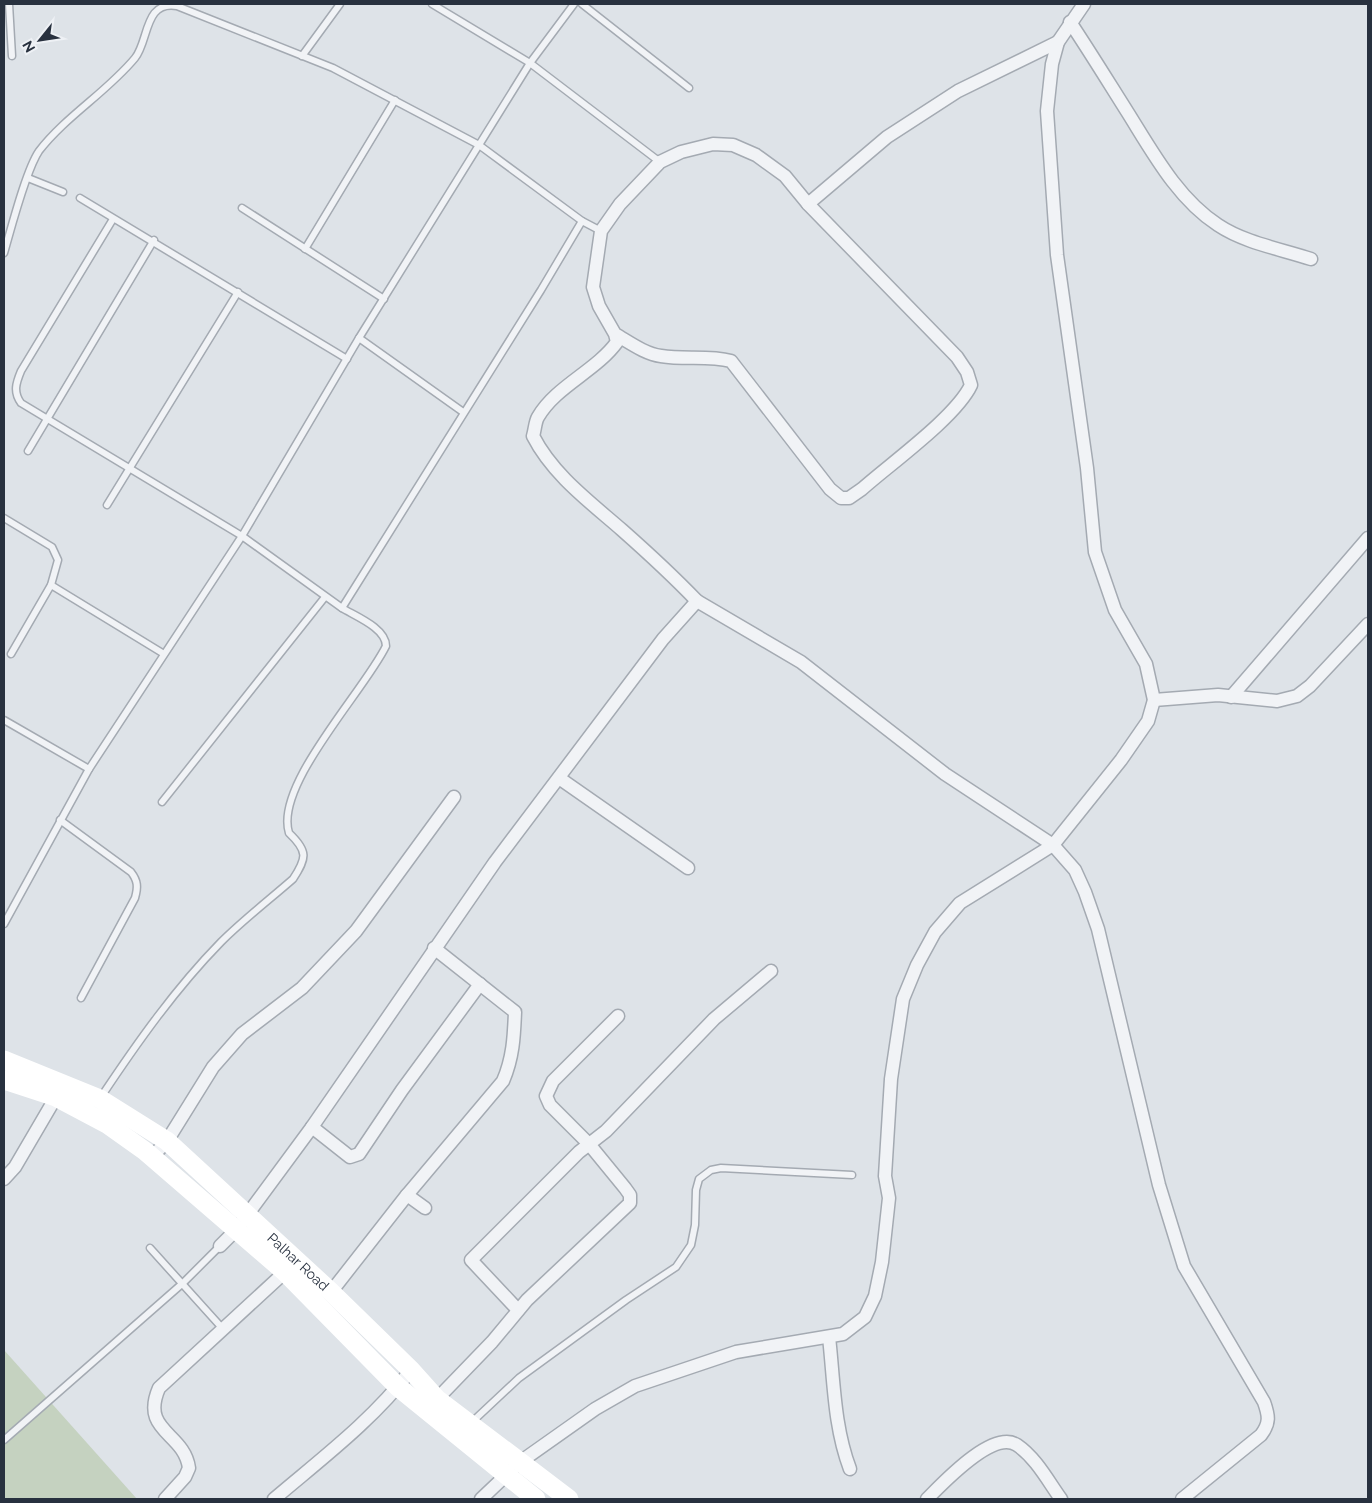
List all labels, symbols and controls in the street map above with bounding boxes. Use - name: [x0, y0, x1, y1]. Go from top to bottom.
- north arrow: [15, 15, 65, 65]
- text: N: [19, 38, 38, 55]
- street label: Palhar Road: [264, 1230, 332, 1294]

